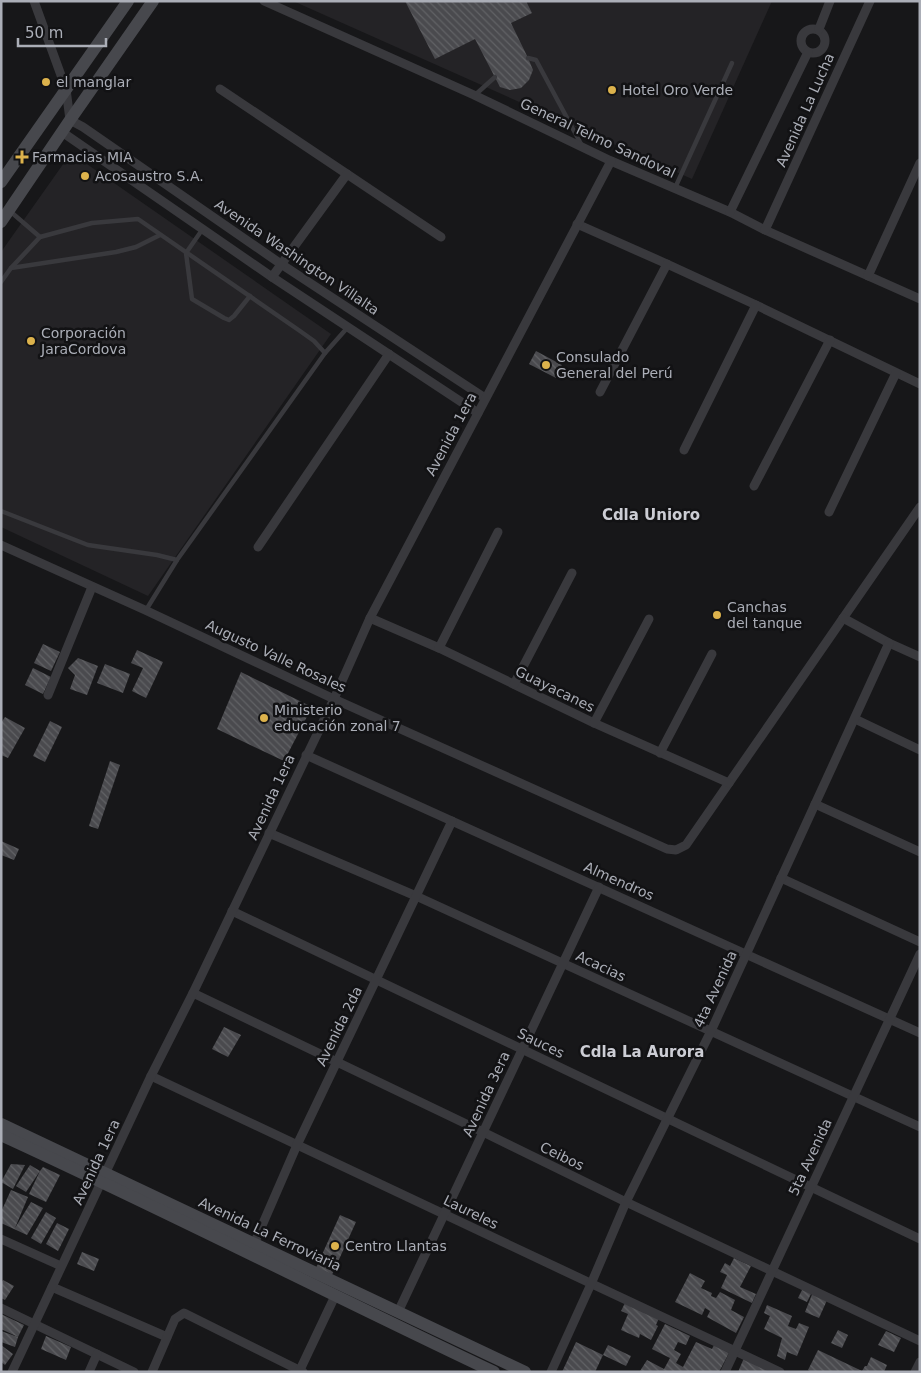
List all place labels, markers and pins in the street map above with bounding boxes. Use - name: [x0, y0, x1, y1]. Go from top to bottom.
- place label: el manglar: [56, 74, 131, 90]
- marker: el manglar: [40, 76, 52, 88]
- place label: Hotel Oro Verde: [622, 82, 733, 98]
- marker: Hotel Oro Verde: [606, 84, 618, 96]
- place label: Farmacias MIA: [32, 149, 133, 165]
- marker: Farmacias MIA: [16, 151, 28, 163]
- place label: Acosaustro S.A.: [95, 168, 204, 184]
- marker: Acosaustro S.A.: [79, 170, 91, 182]
- place label: Corporación JaraCordova: [40, 325, 126, 357]
- marker: Corporación JaraCordova: [25, 335, 37, 347]
- place label: Consulado General del Perú: [556, 349, 673, 381]
- marker: Consulado General del Perú: [540, 359, 552, 371]
- place label: Canchas del tanque: [727, 599, 802, 631]
- marker: Canchas del tanque: [711, 609, 723, 621]
- place label: Ministerio educación zonal 7: [274, 702, 401, 734]
- marker: Ministerio educación zonal 7: [258, 712, 270, 724]
- place label: Centro Llantas: [345, 1238, 447, 1254]
- marker: Centro Llantas: [329, 1240, 341, 1252]

